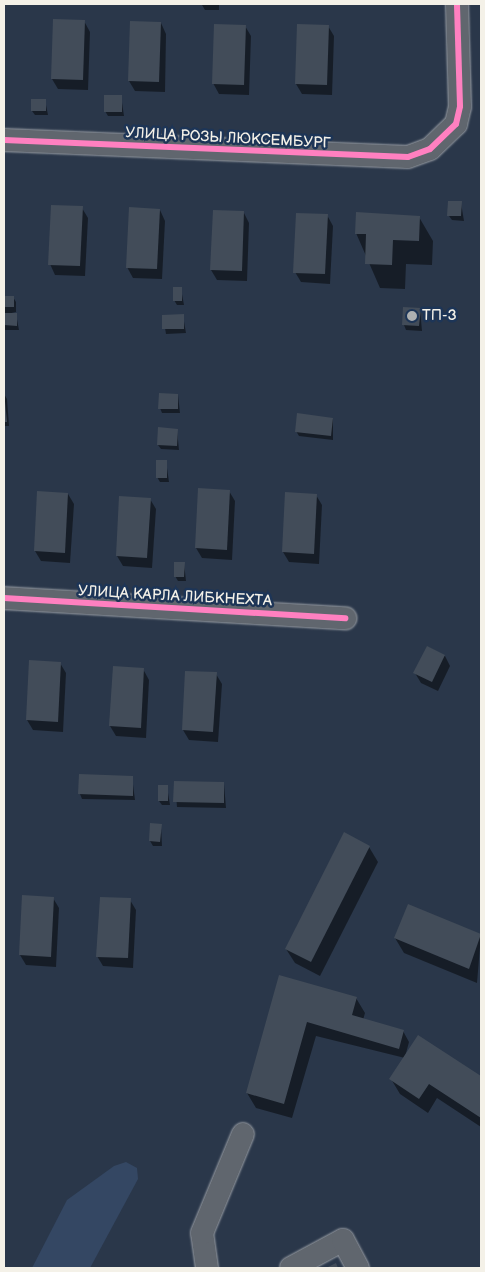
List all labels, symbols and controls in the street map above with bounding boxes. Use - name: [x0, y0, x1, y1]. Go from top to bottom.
- street label: УЛИЦА РОЗЫ ЛЮКСЕМБУРГ: [125, 124, 331, 152]
- place label: ТП-3: [422, 307, 457, 325]
- marker: ТП-3: [406, 310, 418, 322]
- street label: УЛИЦА КАРЛА ЛИБКНЕХТА: [77, 582, 273, 610]

